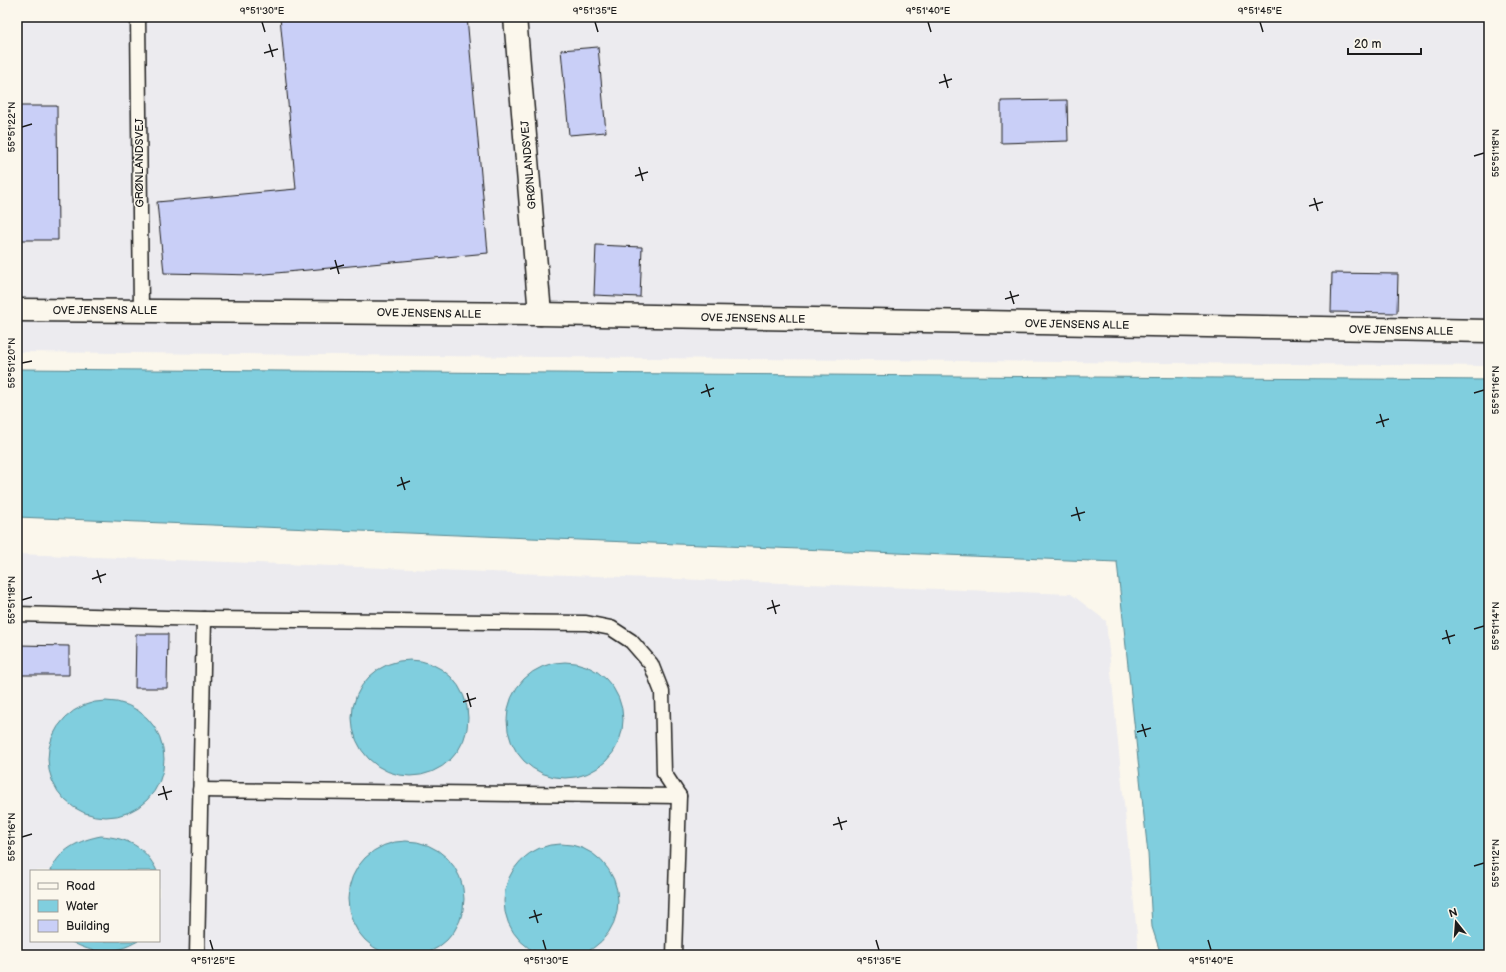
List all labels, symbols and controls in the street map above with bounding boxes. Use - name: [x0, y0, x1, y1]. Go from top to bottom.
- text: 9°51'30"E: [240, 5, 285, 17]
- text: 9°51'35"E: [573, 5, 618, 17]
- text: 9°51'40"E: [906, 5, 951, 17]
- text: 9°51'45"E: [1238, 5, 1283, 17]
- scale bar: [1348, 30, 1421, 56]
- text: 20 m: [1354, 37, 1381, 52]
- text: 55°51'22"N: [6, 102, 18, 152]
- street label: GRØNLANDSVEJ: [133, 118, 146, 207]
- street label: GRØNLANDSVEJ: [518, 120, 539, 210]
- text: 55°51'18"N: [1490, 129, 1502, 177]
- street label: OVE JENSENS ALLE: [53, 304, 157, 317]
- street label: OVE JENSENS ALLE: [377, 306, 481, 321]
- street label: OVE JENSENS ALLE: [701, 311, 805, 326]
- street label: OVE JENSENS ALLE: [1025, 317, 1129, 332]
- street label: OVE JENSENS ALLE: [1349, 323, 1453, 338]
- text: 55°51'20"N: [6, 338, 18, 388]
- text: 55°51'16"N: [1490, 365, 1502, 415]
- text: 55°51'18"N: [6, 576, 18, 624]
- text: 55°51'14"N: [1490, 602, 1502, 651]
- text: 55°51'16"N: [6, 812, 18, 862]
- text: 55°51'12"N: [1490, 839, 1502, 887]
- legend: [30, 870, 160, 942]
- text: Road: [66, 879, 95, 894]
- text: Water: [66, 899, 98, 914]
- north arrow: [1436, 902, 1476, 942]
- text: N: [1447, 905, 1459, 920]
- text: Building: [66, 919, 110, 934]
- text: 9°51'25"E: [191, 955, 235, 967]
- text: 9°51'30"E: [524, 955, 569, 967]
- text: 9°51'35"E: [857, 955, 902, 967]
- text: 9°51'40"E: [1189, 955, 1234, 967]

